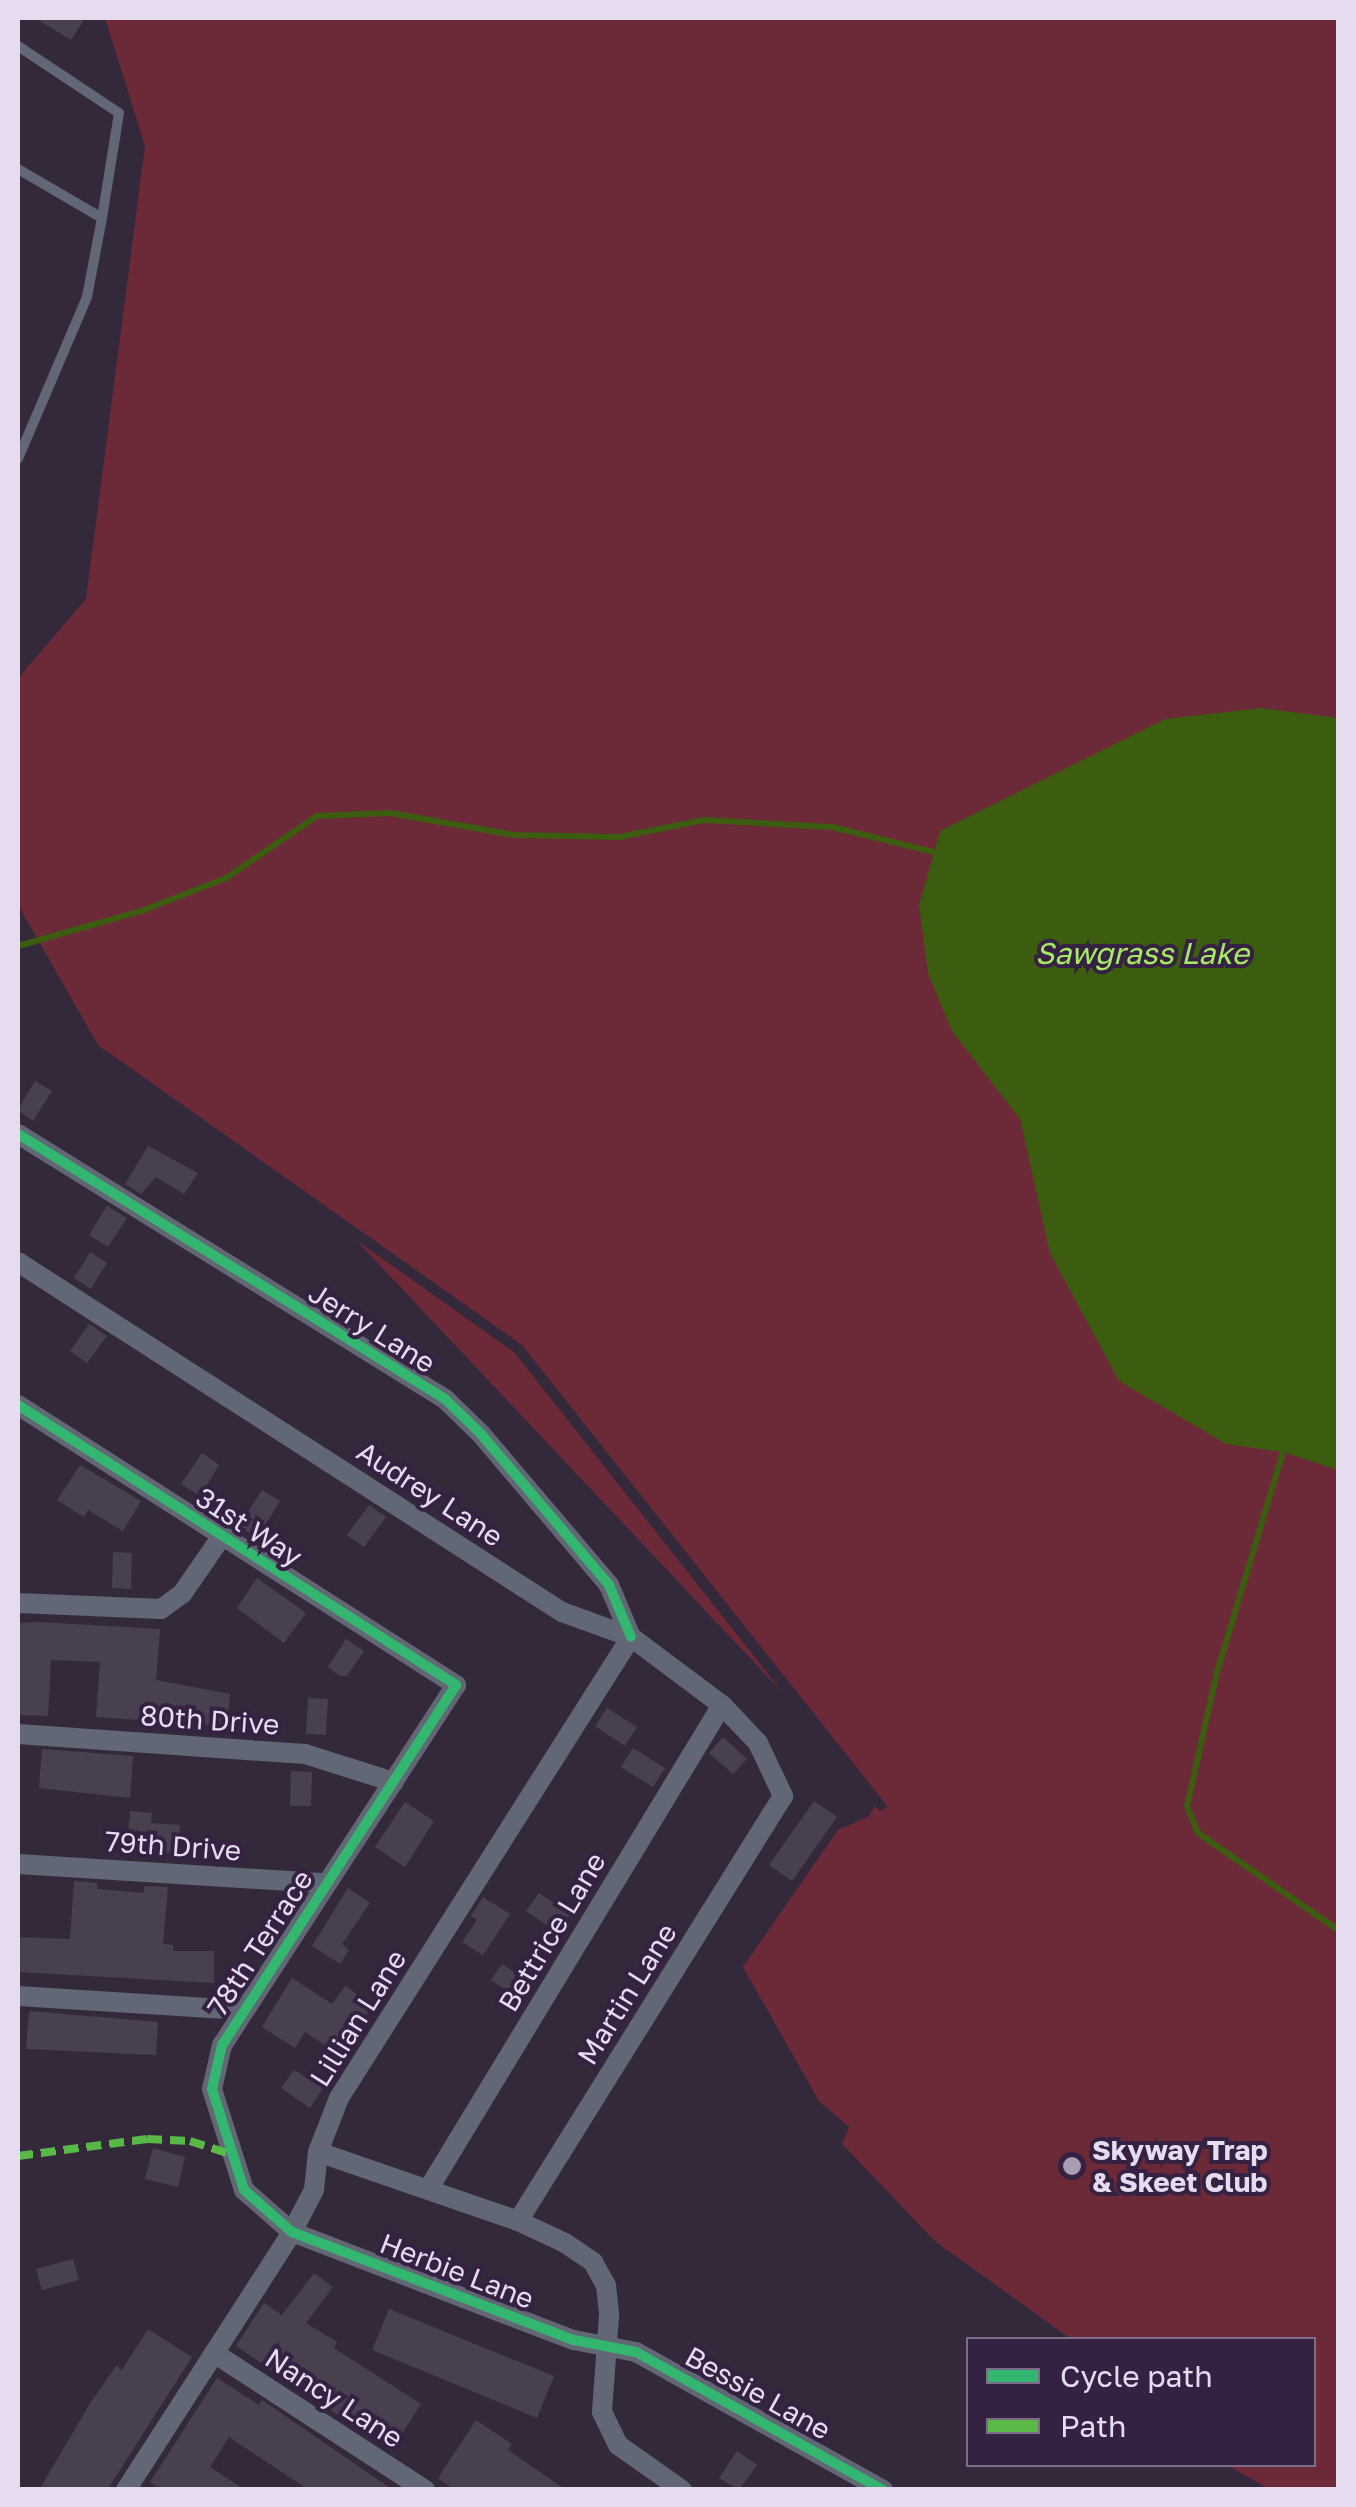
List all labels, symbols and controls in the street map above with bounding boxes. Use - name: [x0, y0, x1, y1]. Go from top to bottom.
- water label: Sawgrass Lake: [1035, 935, 1249, 971]
- street label: Jerry Lane: [303, 1276, 441, 1380]
- street label: Audrey Lane: [351, 1434, 509, 1554]
- street label: 31st Way: [190, 1480, 308, 1574]
- street label: 80th Drive: [139, 1698, 281, 1742]
- street label: 79th Drive: [104, 1824, 242, 1868]
- street label: Bettrice Lane: [491, 1846, 613, 2018]
- street label: 78th Terrace: [200, 1864, 320, 2022]
- street label: Martin Lane: [570, 1917, 684, 2071]
- street label: Lillian Lane: [303, 1944, 413, 2092]
- place label: Skyway Trap & Skeet Club: [1092, 2133, 1268, 2199]
- marker: Skyway Trap & Skeet Club: [1061, 2155, 1083, 2177]
- street label: Herbie Lane: [375, 2226, 539, 2316]
- legend: [966, 2337, 1316, 2467]
- street label: Bessie Lane: [679, 2339, 837, 2447]
- street label: Nancy Lane: [259, 2341, 409, 2455]
- text: Cycle path: [1060, 2358, 1213, 2394]
- text: Path: [1060, 2408, 1126, 2444]

